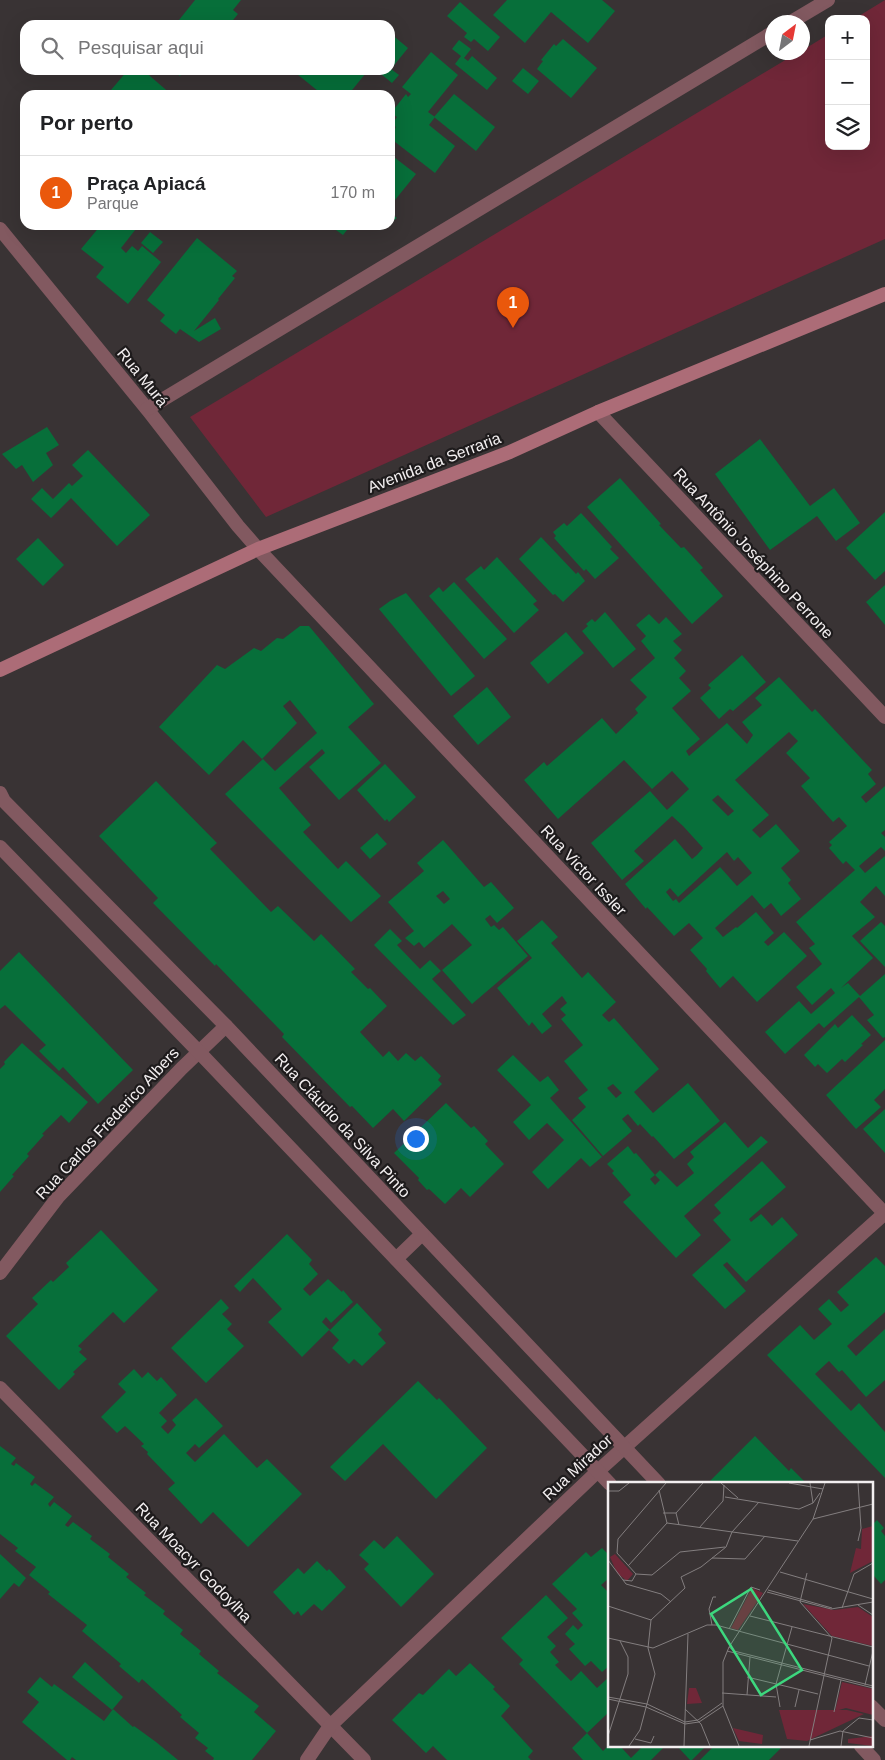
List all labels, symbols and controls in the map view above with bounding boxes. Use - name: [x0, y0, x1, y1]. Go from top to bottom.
- north arrow: [765, 15, 810, 60]
- map controls: [825, 15, 870, 150]
- button: +: [825, 15, 870, 60]
- search box: [20, 20, 395, 75]
- icon: search: [38, 34, 66, 62]
- text: Pesquisar aqui: [78, 37, 204, 58]
- button: −: [825, 60, 870, 105]
- button: layers: [825, 105, 870, 150]
- text: Por perto: [40, 111, 133, 134]
- text: Praça Apiacá: [87, 173, 206, 194]
- text: 1: [52, 184, 60, 201]
- text: 170 m: [331, 184, 375, 201]
- text: Parque: [87, 195, 139, 212]
- pin: 1: [497, 287, 529, 328]
- street label: Rua Murá: [114, 345, 171, 410]
- street label: Avenida da Serraria: [365, 429, 503, 496]
- street label: Rua Antônio Joséphino Perrone: [670, 465, 837, 642]
- street label: Rua Victor Issler: [537, 822, 630, 919]
- street label: Rua Carlos Frederico Albers: [33, 1044, 182, 1203]
- street label: Rua Cláudio da Silva Pinto: [272, 1050, 414, 1201]
- your location: [403, 1126, 429, 1152]
- street label: Rua Mirador: [539, 1431, 616, 1504]
- inset map: [608, 1482, 872, 1748]
- street label: Rua Moacyr Godoylha: [132, 1499, 255, 1626]

